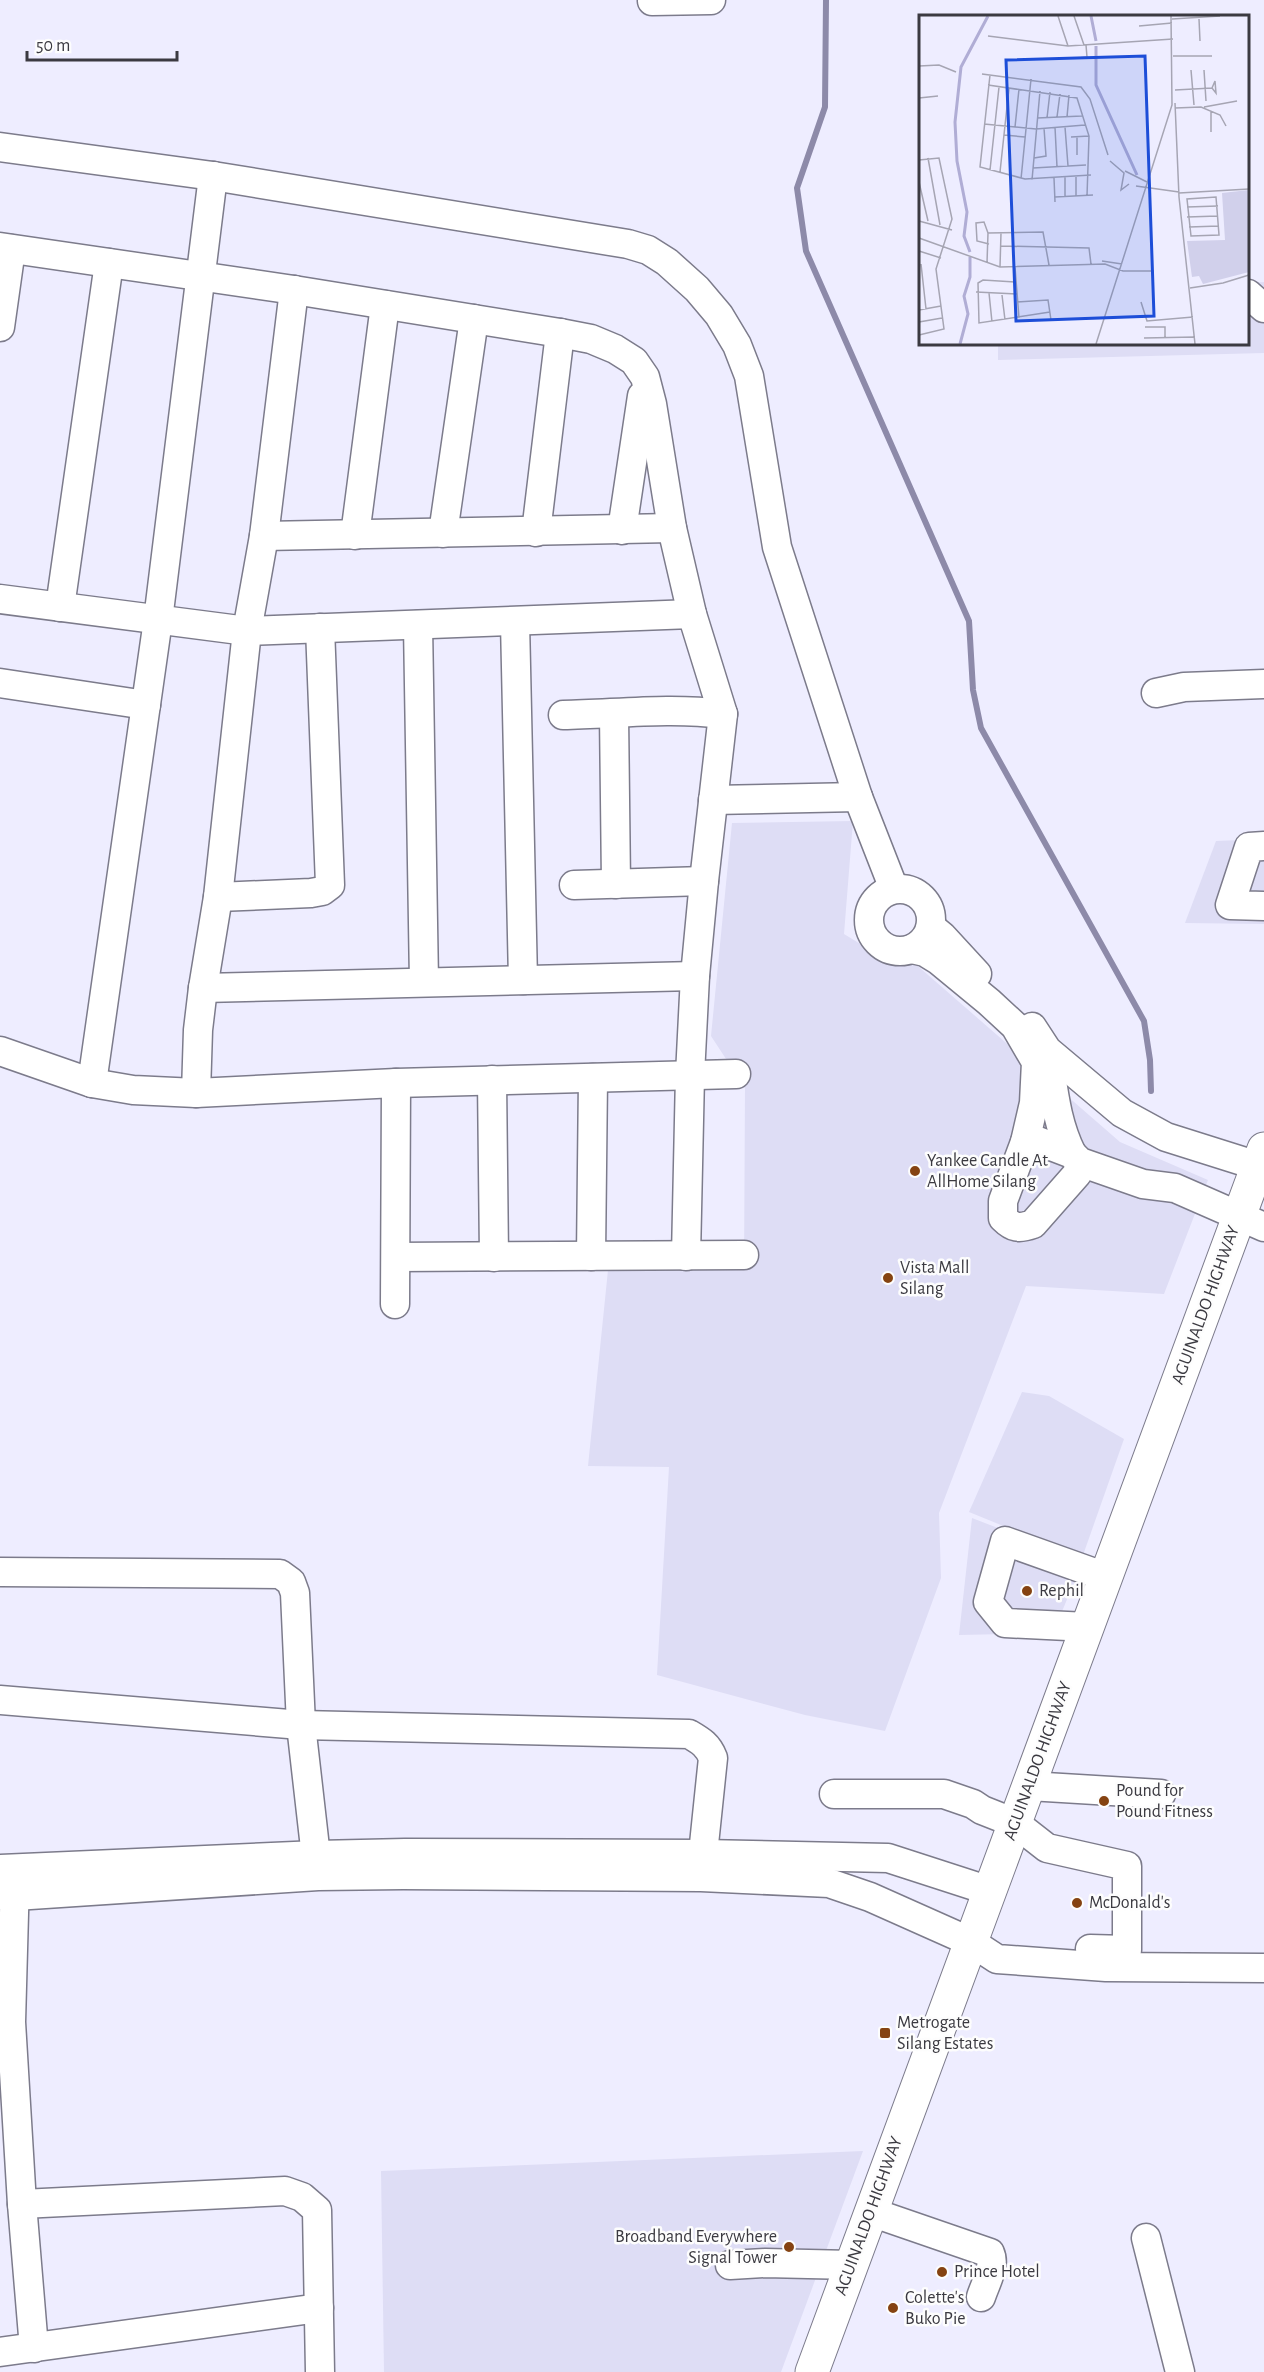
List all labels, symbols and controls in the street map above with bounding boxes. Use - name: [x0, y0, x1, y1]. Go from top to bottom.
- inset map: [919, 15, 1249, 345]
- scale bar: [27, 24, 177, 62]
- text: 50 m: [36, 37, 70, 55]
- place label: Yankee Candle At AllHome Silang: [927, 1152, 1048, 1191]
- marker: Yankee Candle At AllHome Silang: [908, 1164, 922, 1178]
- street label: AGUINALDO HIGHWAY: [1169, 1223, 1243, 1387]
- place label: Vista Mall Silang: [900, 1259, 969, 1298]
- marker: Vista Mall Silang: [881, 1271, 895, 1285]
- place label: Rephil: [1039, 1582, 1084, 1600]
- marker: Rephil: [1020, 1584, 1034, 1598]
- street label: AGUINALDO HIGHWAY: [1001, 1679, 1075, 1843]
- place label: Pound for Pound Fitness: [1116, 1782, 1213, 1821]
- marker: Pound for Pound Fitness: [1097, 1794, 1111, 1808]
- place label: McDonald's: [1089, 1894, 1171, 1912]
- marker: McDonald's: [1070, 1896, 1084, 1910]
- place label: Metrogate Silang Estates: [897, 2014, 993, 2053]
- marker: Metrogate Silang Estates: [878, 2026, 892, 2040]
- street label: AGUINALDO HIGHWAY: [832, 2134, 906, 2298]
- place label: Broadband Everywhere Signal Tower: [615, 2228, 777, 2267]
- marker: Broadband Everywhere Signal Tower: [782, 2240, 796, 2254]
- place label: Prince Hotel: [954, 2263, 1040, 2281]
- marker: Prince Hotel: [935, 2265, 949, 2279]
- place label: Colette's Buko Pie: [905, 2289, 966, 2328]
- marker: Colette's Buko Pie: [886, 2301, 900, 2315]

